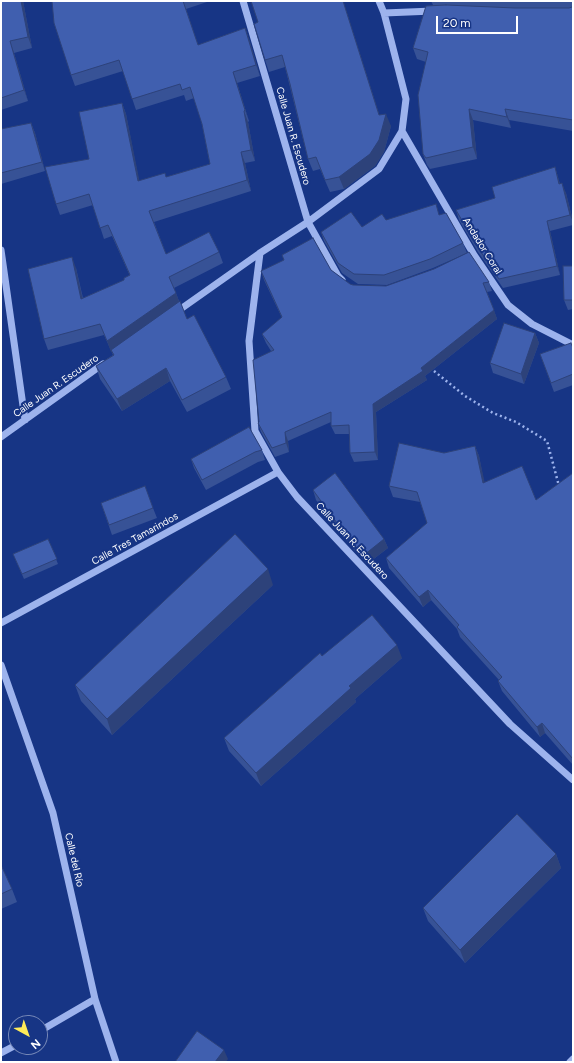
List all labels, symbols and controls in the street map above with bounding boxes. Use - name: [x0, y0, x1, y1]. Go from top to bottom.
- scale bar: [438, 8, 520, 34]
- text: 20 m: [443, 16, 471, 30]
- street label: Calle Juan R. Escudero: [273, 86, 313, 186]
- street label: Andador Coral: [460, 215, 504, 277]
- street label: Calle Juan R. Escudero: [11, 352, 101, 420]
- street label: Calle Juan R. Escudero: [313, 500, 391, 582]
- street label: Calle Tres Tamarindos: [90, 510, 180, 568]
- street label: Calle del Río: [62, 832, 86, 888]
- north arrow: [8, 1015, 48, 1055]
- text: N: [28, 1036, 43, 1052]

